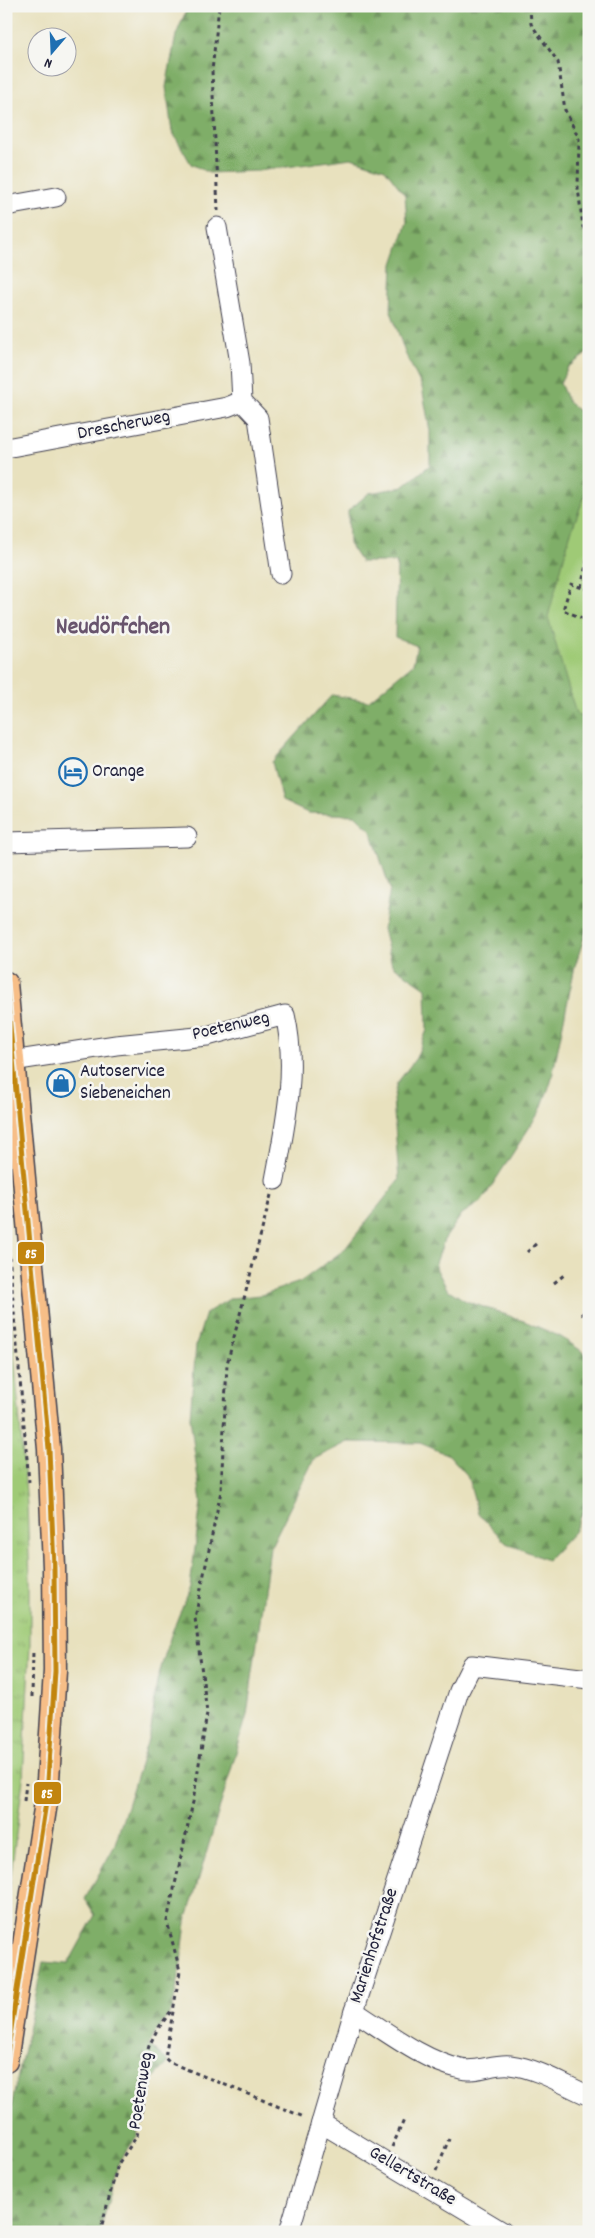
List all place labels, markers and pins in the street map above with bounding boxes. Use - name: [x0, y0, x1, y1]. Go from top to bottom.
- hotel icon: Orange: [58, 757, 88, 787]
- place label: Orange: [92, 759, 144, 786]
- place label: Autoservice Siebeneichen: [80, 1059, 171, 1108]
- shop icon: Autoservice Siebeneichen: [46, 1068, 76, 1098]

